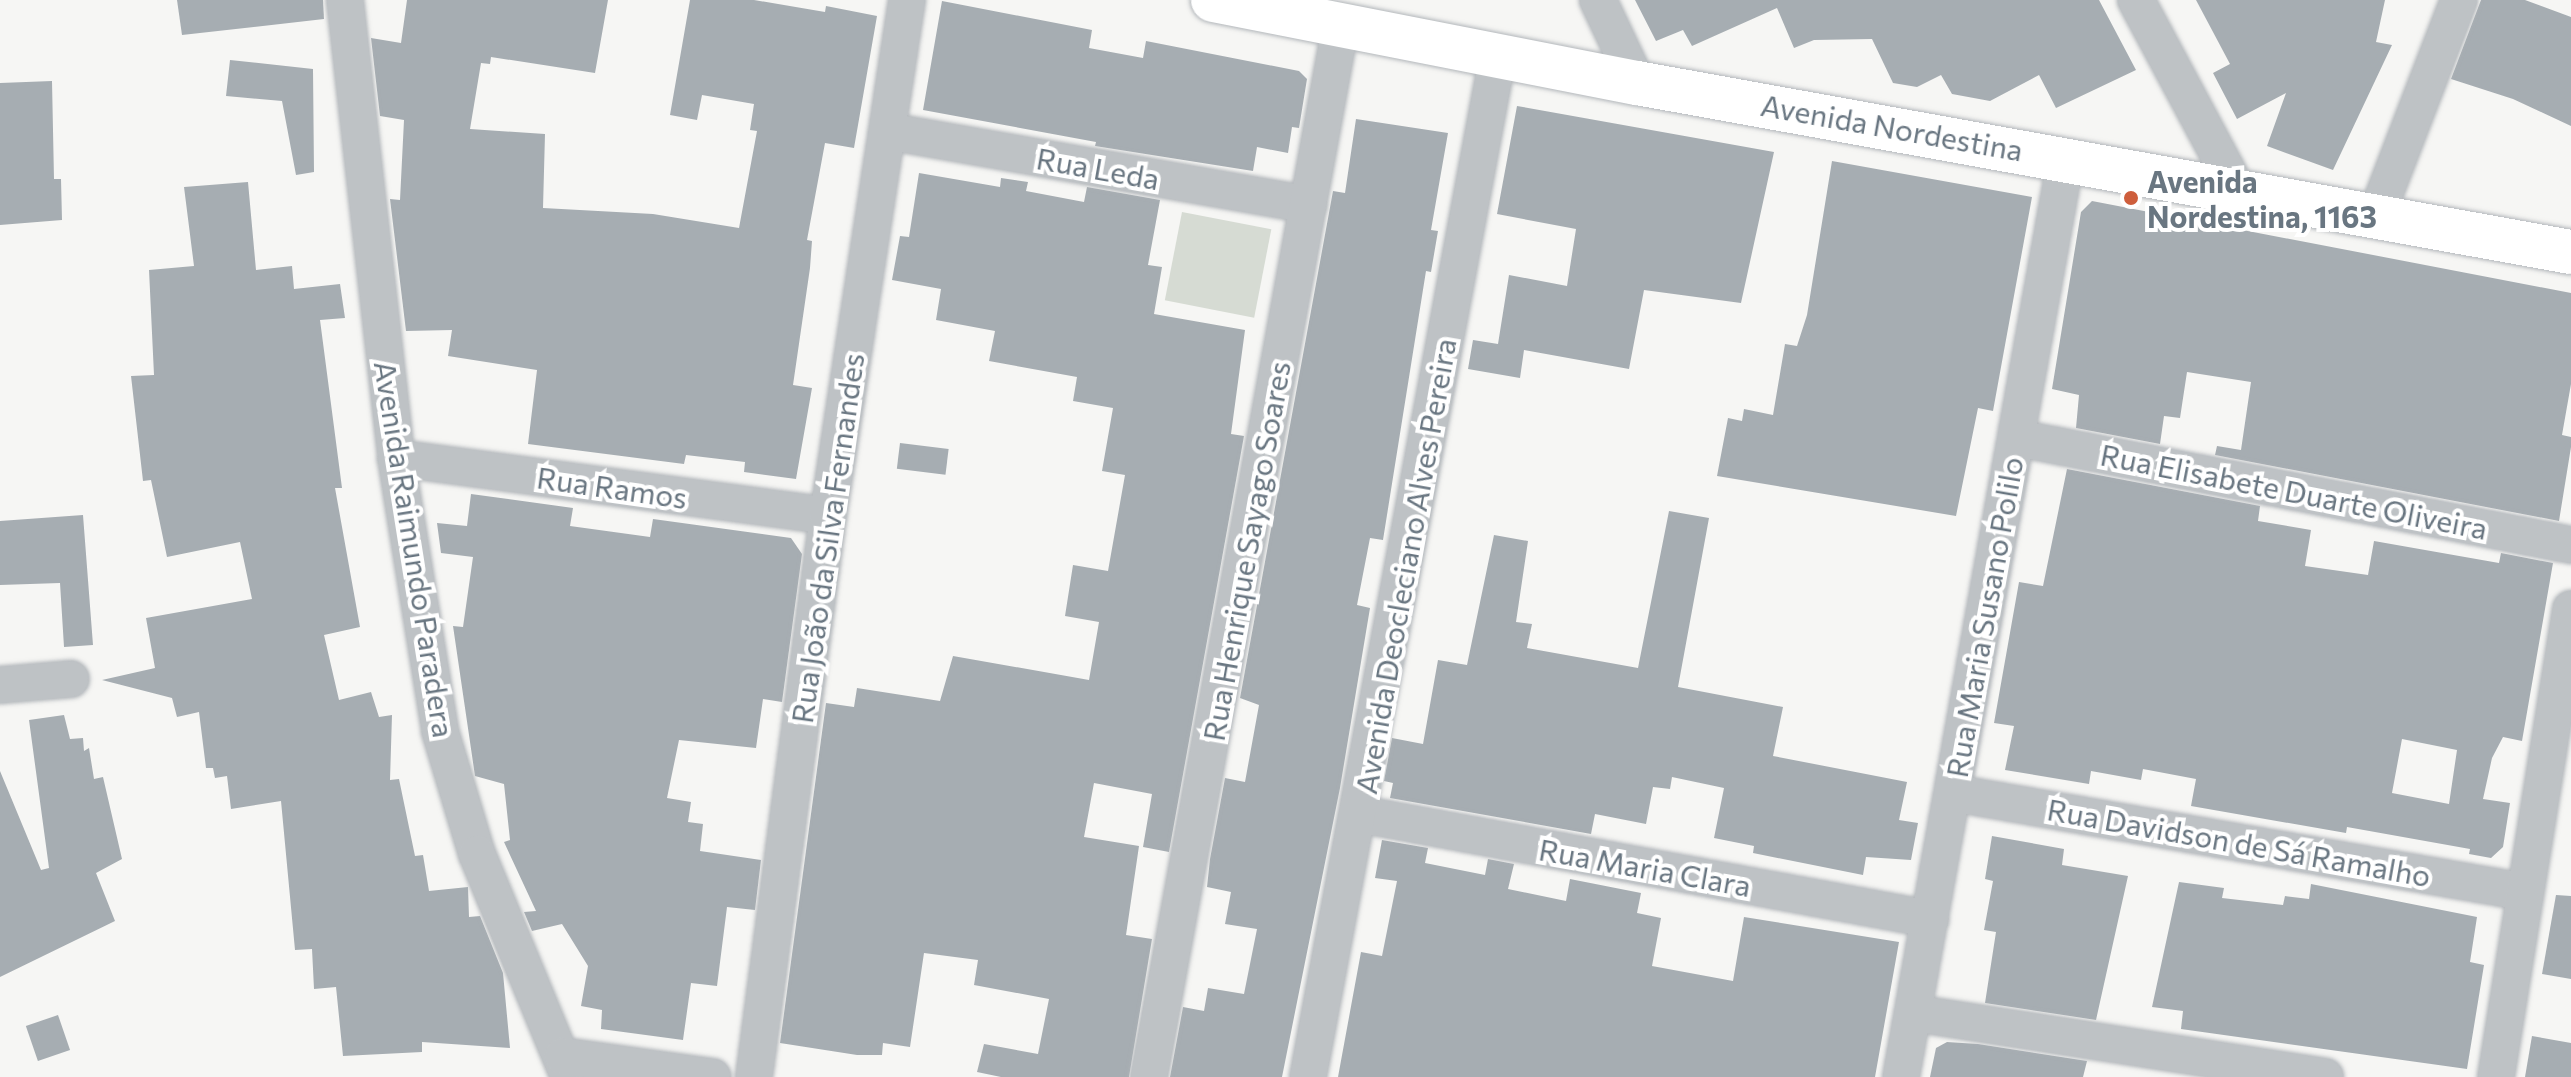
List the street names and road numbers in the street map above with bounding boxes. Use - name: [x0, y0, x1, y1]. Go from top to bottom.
- street label: Avenida Nordestina: [1758, 86, 2026, 168]
- street label: Rua Leda: [1034, 139, 1162, 197]
- street label: Avenida Deocleciano Alves Pereira: [1347, 335, 1463, 797]
- street label: Rua João da Silva Fernandes: [783, 351, 871, 725]
- street label: Avenida Raimundo Paradera: [367, 358, 463, 740]
- street label: Rua Henrique Sayago Soares: [1195, 358, 1297, 744]
- street label: Rua Elisabete Duarte Oliveira: [2097, 436, 2491, 546]
- street label: Rua Maria Susano Polilo: [1938, 454, 2030, 780]
- street label: Rua Ramos: [535, 459, 689, 515]
- street label: Rua Davidson de Sá Ramalho: [2045, 791, 2433, 893]
- street label: Rua Maria Clara: [1536, 831, 1754, 903]

